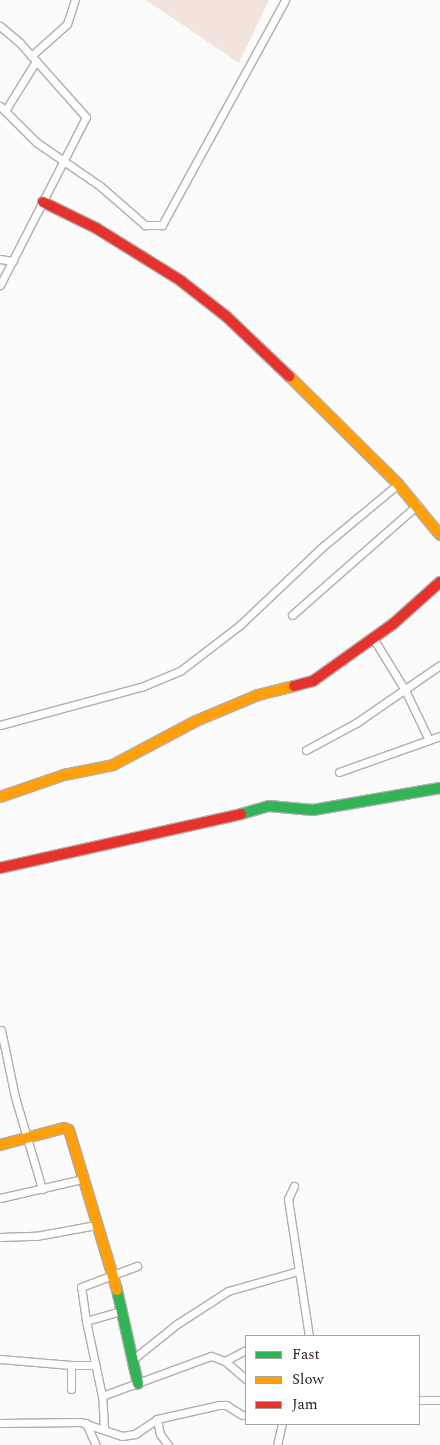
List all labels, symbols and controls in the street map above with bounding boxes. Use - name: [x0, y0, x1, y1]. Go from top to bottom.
- legend: [245, 1335, 420, 1425]
- text: Fast: [292, 1343, 320, 1366]
- text: Slow: [292, 1368, 324, 1391]
- text: Jam: [292, 1393, 318, 1416]

